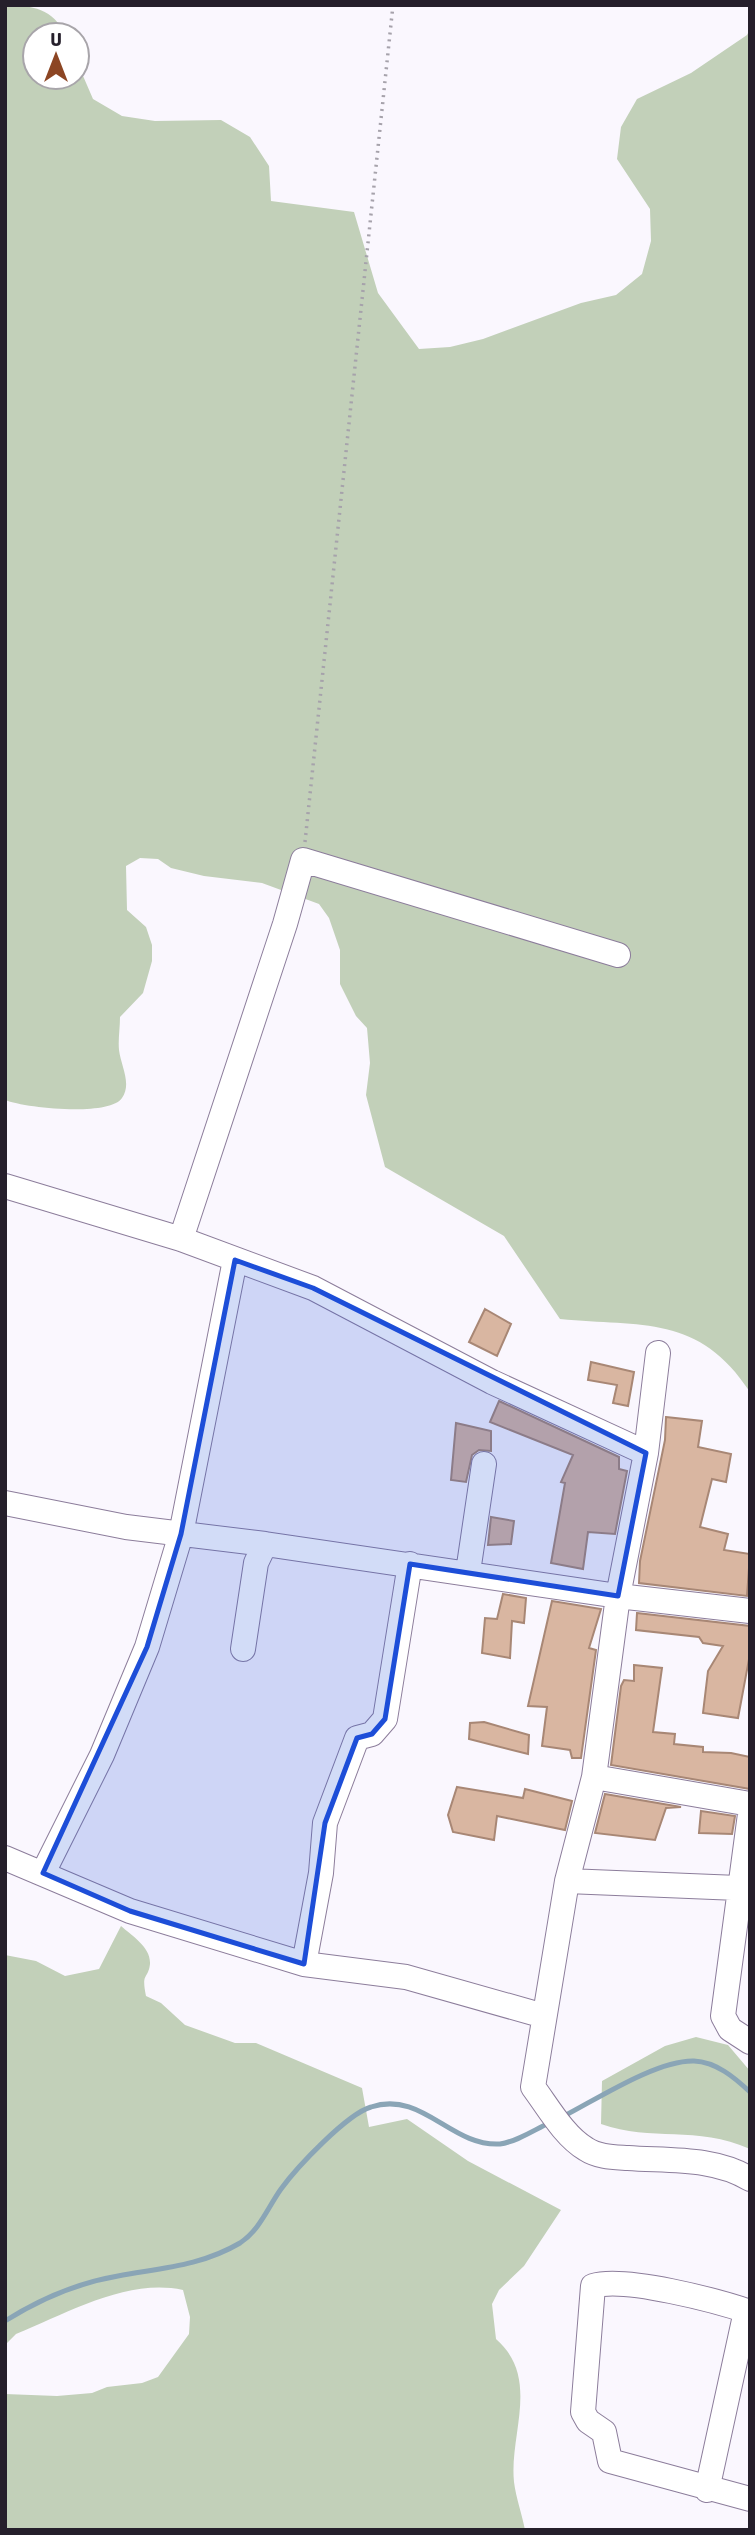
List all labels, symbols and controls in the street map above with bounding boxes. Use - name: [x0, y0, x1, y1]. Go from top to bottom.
- north arrow: [21, 21, 91, 91]
- text: U: [50, 28, 62, 50]

